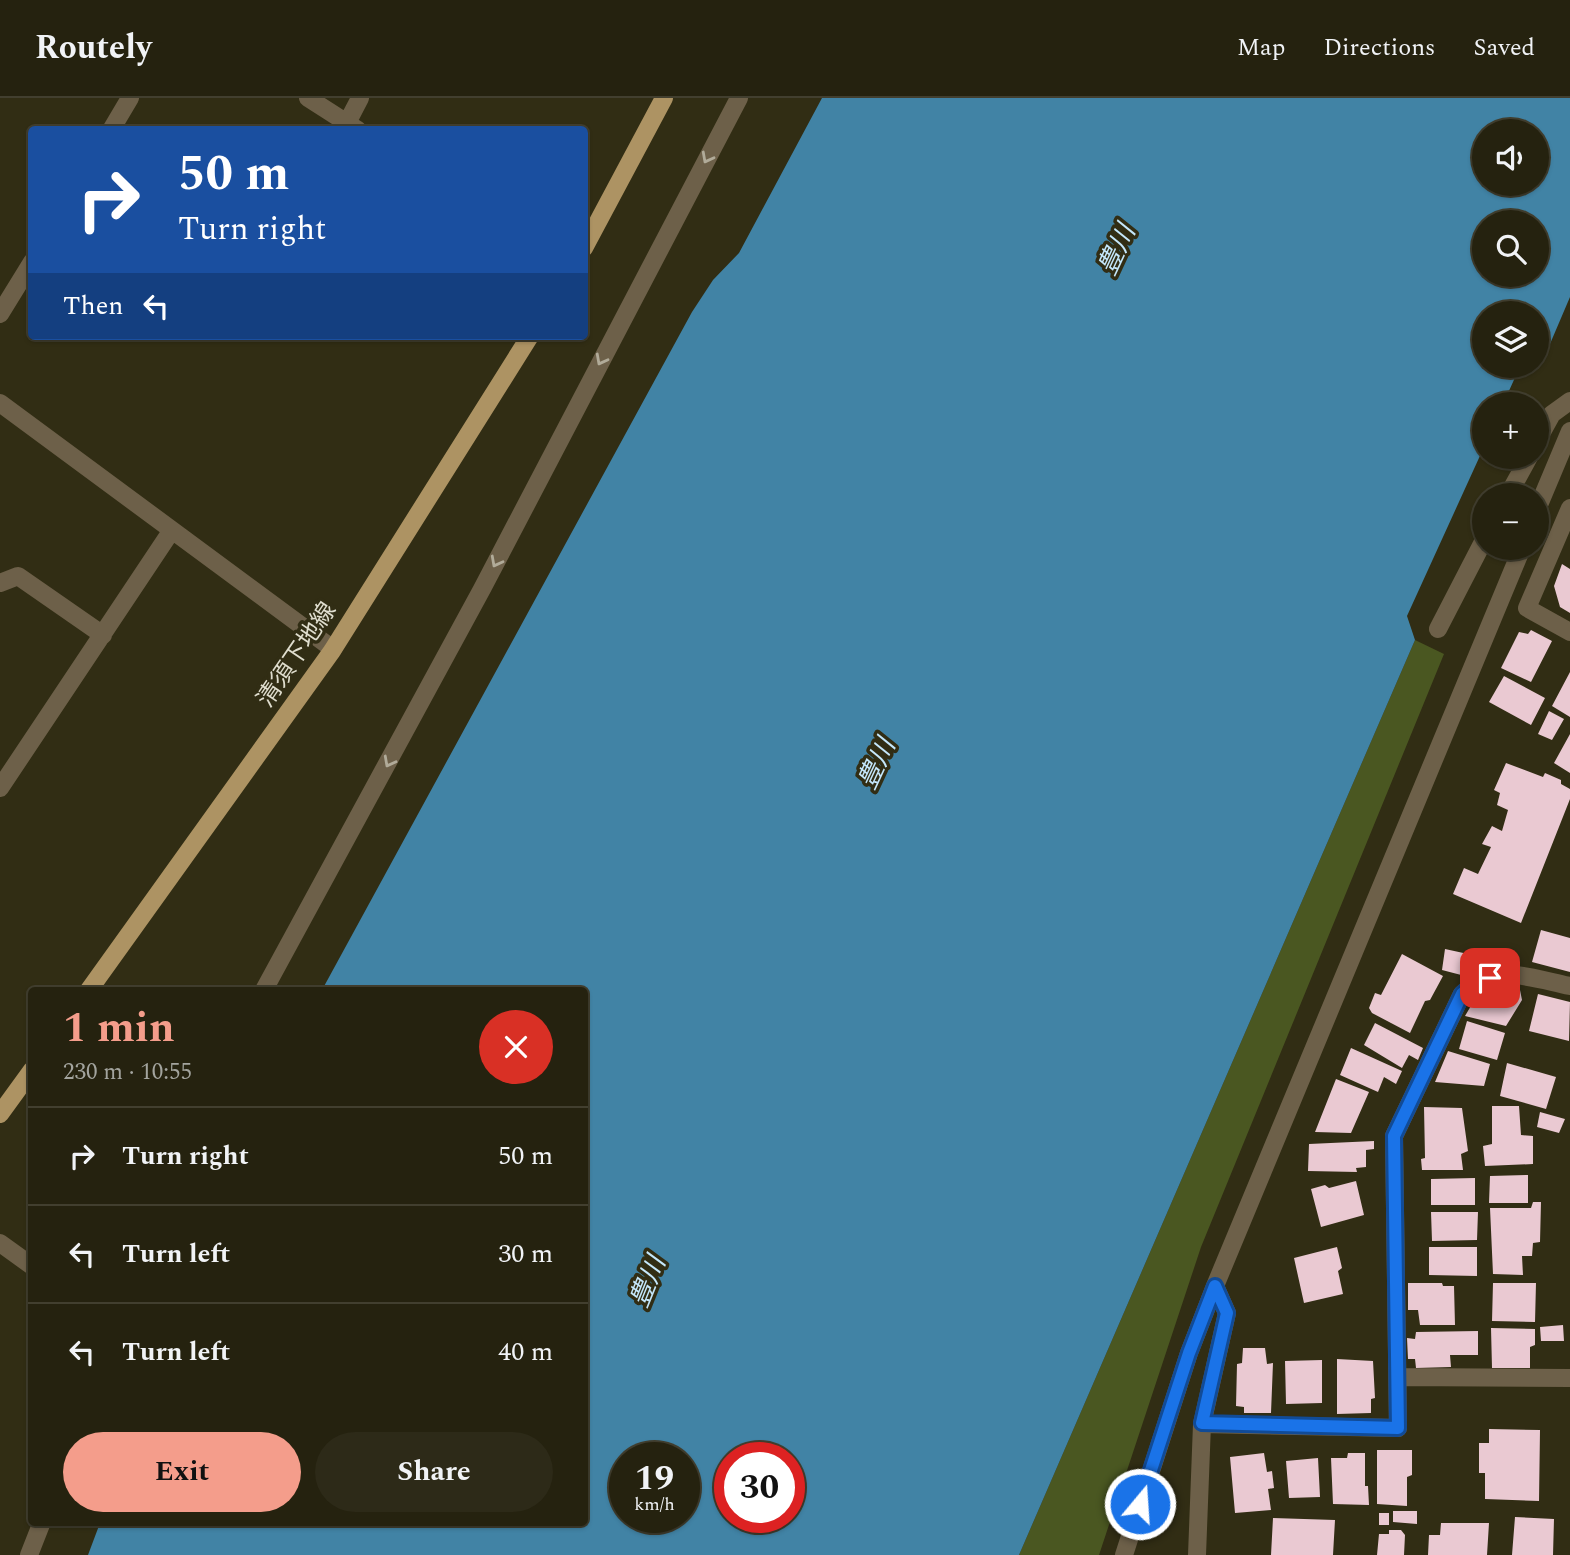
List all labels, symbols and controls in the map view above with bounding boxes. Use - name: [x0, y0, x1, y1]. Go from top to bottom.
- text: Routely: [35, 23, 152, 73]
- text: Map: [1237, 30, 1285, 66]
- text: Directions: [1323, 30, 1435, 66]
- text: Saved: [1473, 30, 1535, 66]
- map controls: [1472, 119, 1549, 560]
- button: sound: [1472, 119, 1549, 196]
- text: 50 m: [178, 137, 289, 212]
- one-way arrow: [702, 151, 715, 164]
- icon: right: [63, 154, 154, 245]
- text: Turn right: [178, 205, 326, 254]
- button: search: [1472, 210, 1549, 287]
- water label: 豊川: [1088, 215, 1147, 282]
- text: Then: [63, 286, 123, 326]
- icon: left: [137, 287, 175, 325]
- button: layers: [1472, 301, 1549, 378]
- one-way arrow: [596, 353, 610, 365]
- button: +: [1472, 392, 1549, 469]
- button: −: [1472, 483, 1549, 560]
- one-way arrow: [491, 554, 505, 567]
- street label: 清須下地線: [249, 595, 345, 715]
- water label: 豊川: [848, 729, 907, 796]
- one-way arrow: [384, 755, 397, 767]
- pin: [1460, 948, 1520, 1008]
- icon: arrive: [1471, 959, 1509, 997]
- text: 1 min: [63, 997, 175, 1060]
- button: close: [479, 1010, 553, 1084]
- text: 230 m · 10:55: [63, 1055, 192, 1090]
- text: Turn right: [122, 1136, 249, 1176]
- text: 50 m: [498, 1136, 553, 1176]
- icon: right: [63, 1137, 101, 1175]
- text: Turn left: [122, 1234, 230, 1274]
- text: 30 m: [498, 1234, 553, 1274]
- icon: left: [63, 1235, 101, 1273]
- water label: 豊川: [620, 1248, 677, 1314]
- text: Turn left: [122, 1332, 230, 1372]
- text: 40 m: [498, 1332, 553, 1372]
- icon: left: [63, 1333, 101, 1371]
- button: Exit: [63, 1432, 301, 1512]
- button: Share: [315, 1432, 553, 1512]
- speed limit sign: 30: [714, 1442, 805, 1533]
- text: 19: [635, 1452, 674, 1505]
- position arrow: [1103, 1467, 1177, 1541]
- text: km/h: [634, 1491, 675, 1518]

